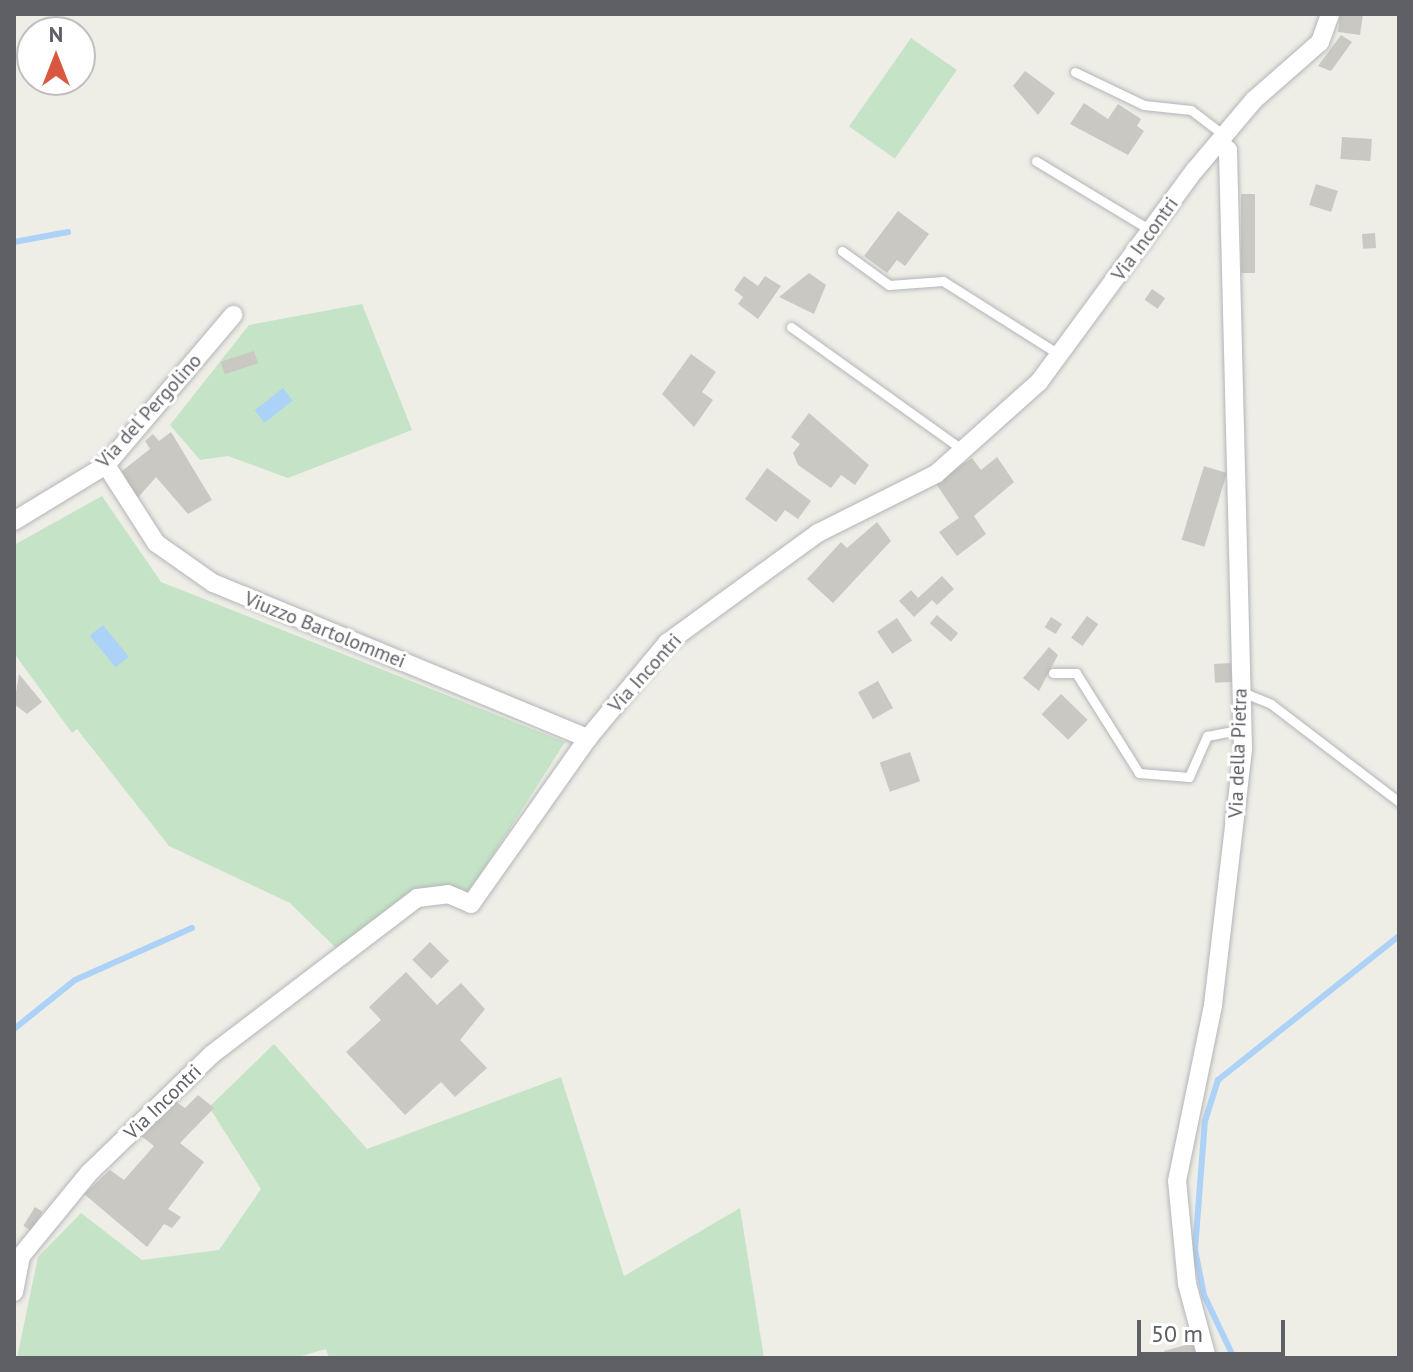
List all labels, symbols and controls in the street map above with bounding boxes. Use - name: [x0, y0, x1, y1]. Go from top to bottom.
- north arrow: [16, 16, 96, 96]
- text: N: [49, 20, 63, 48]
- street label: Via Incontri: [1107, 192, 1183, 286]
- street label: Via del Pergolino: [91, 349, 207, 473]
- street label: Viuzzo Bartolommei: [241, 587, 409, 673]
- street label: Via Incontri: [603, 629, 687, 717]
- street label: Via della Pietra: [1224, 688, 1252, 818]
- street label: Via Incontri: [119, 1059, 207, 1145]
- scale bar: [1141, 1304, 1289, 1354]
- text: 50 m: [1151, 1318, 1203, 1349]

